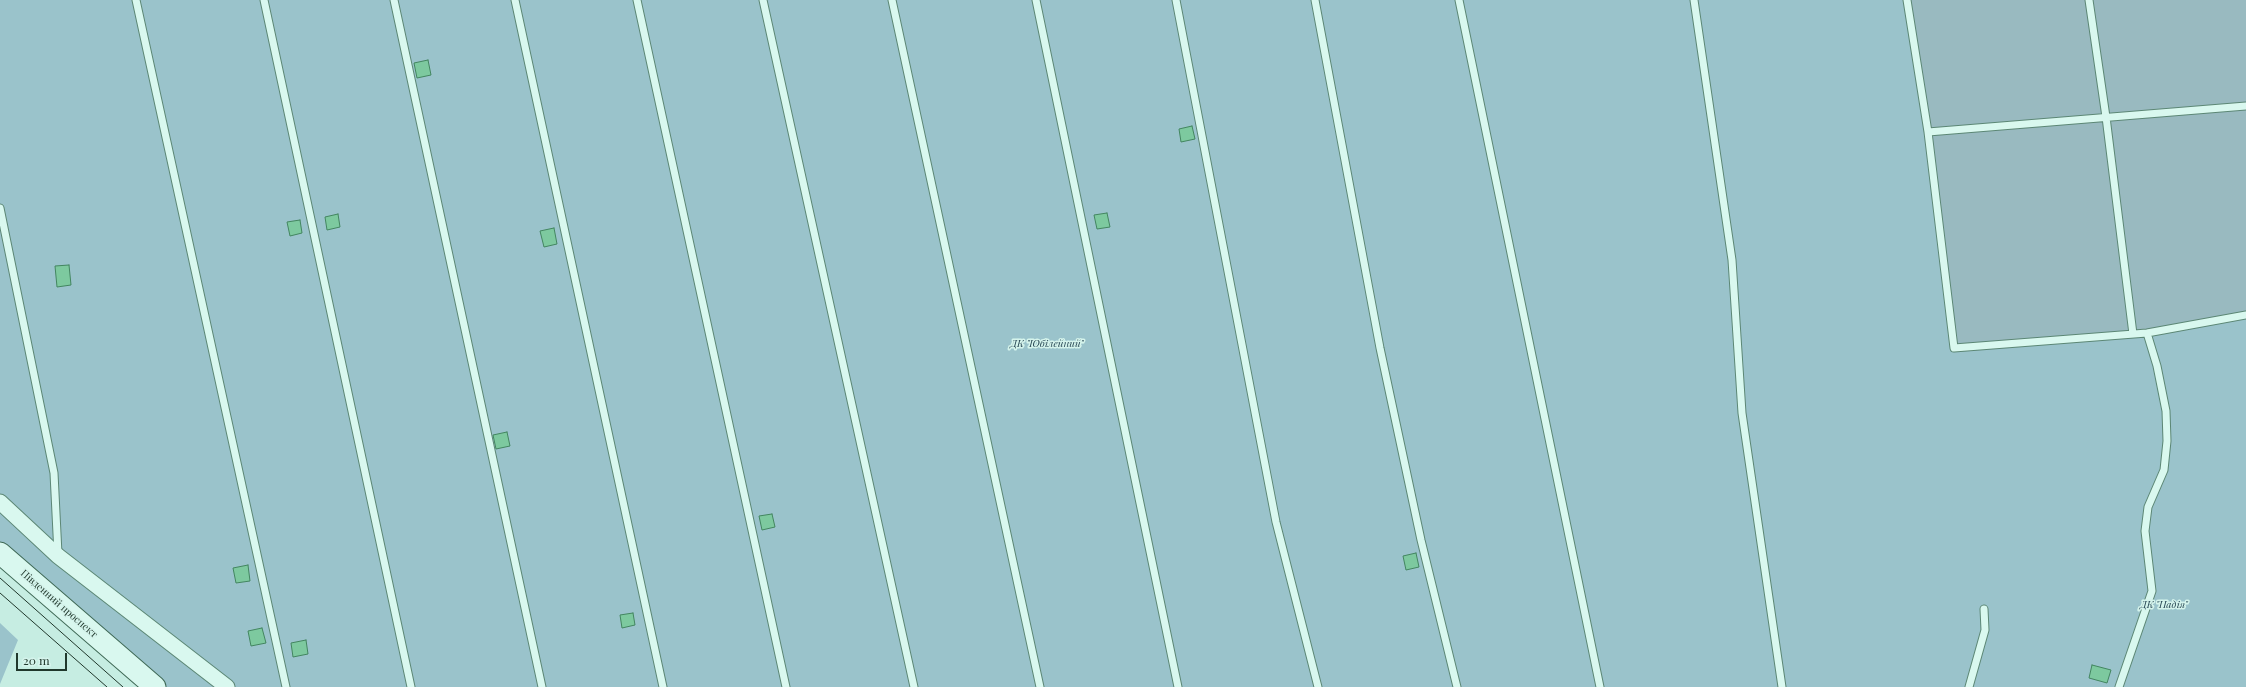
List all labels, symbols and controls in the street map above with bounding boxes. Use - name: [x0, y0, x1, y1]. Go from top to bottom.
- park label: ДК "Юбілейний": [1011, 338, 1083, 350]
- street label: Південний проспект: [18, 567, 100, 641]
- park label: ДК "Надія": [2140, 599, 2188, 611]
- scale bar: [18, 645, 69, 671]
- text: 20 m: [23, 652, 50, 668]

